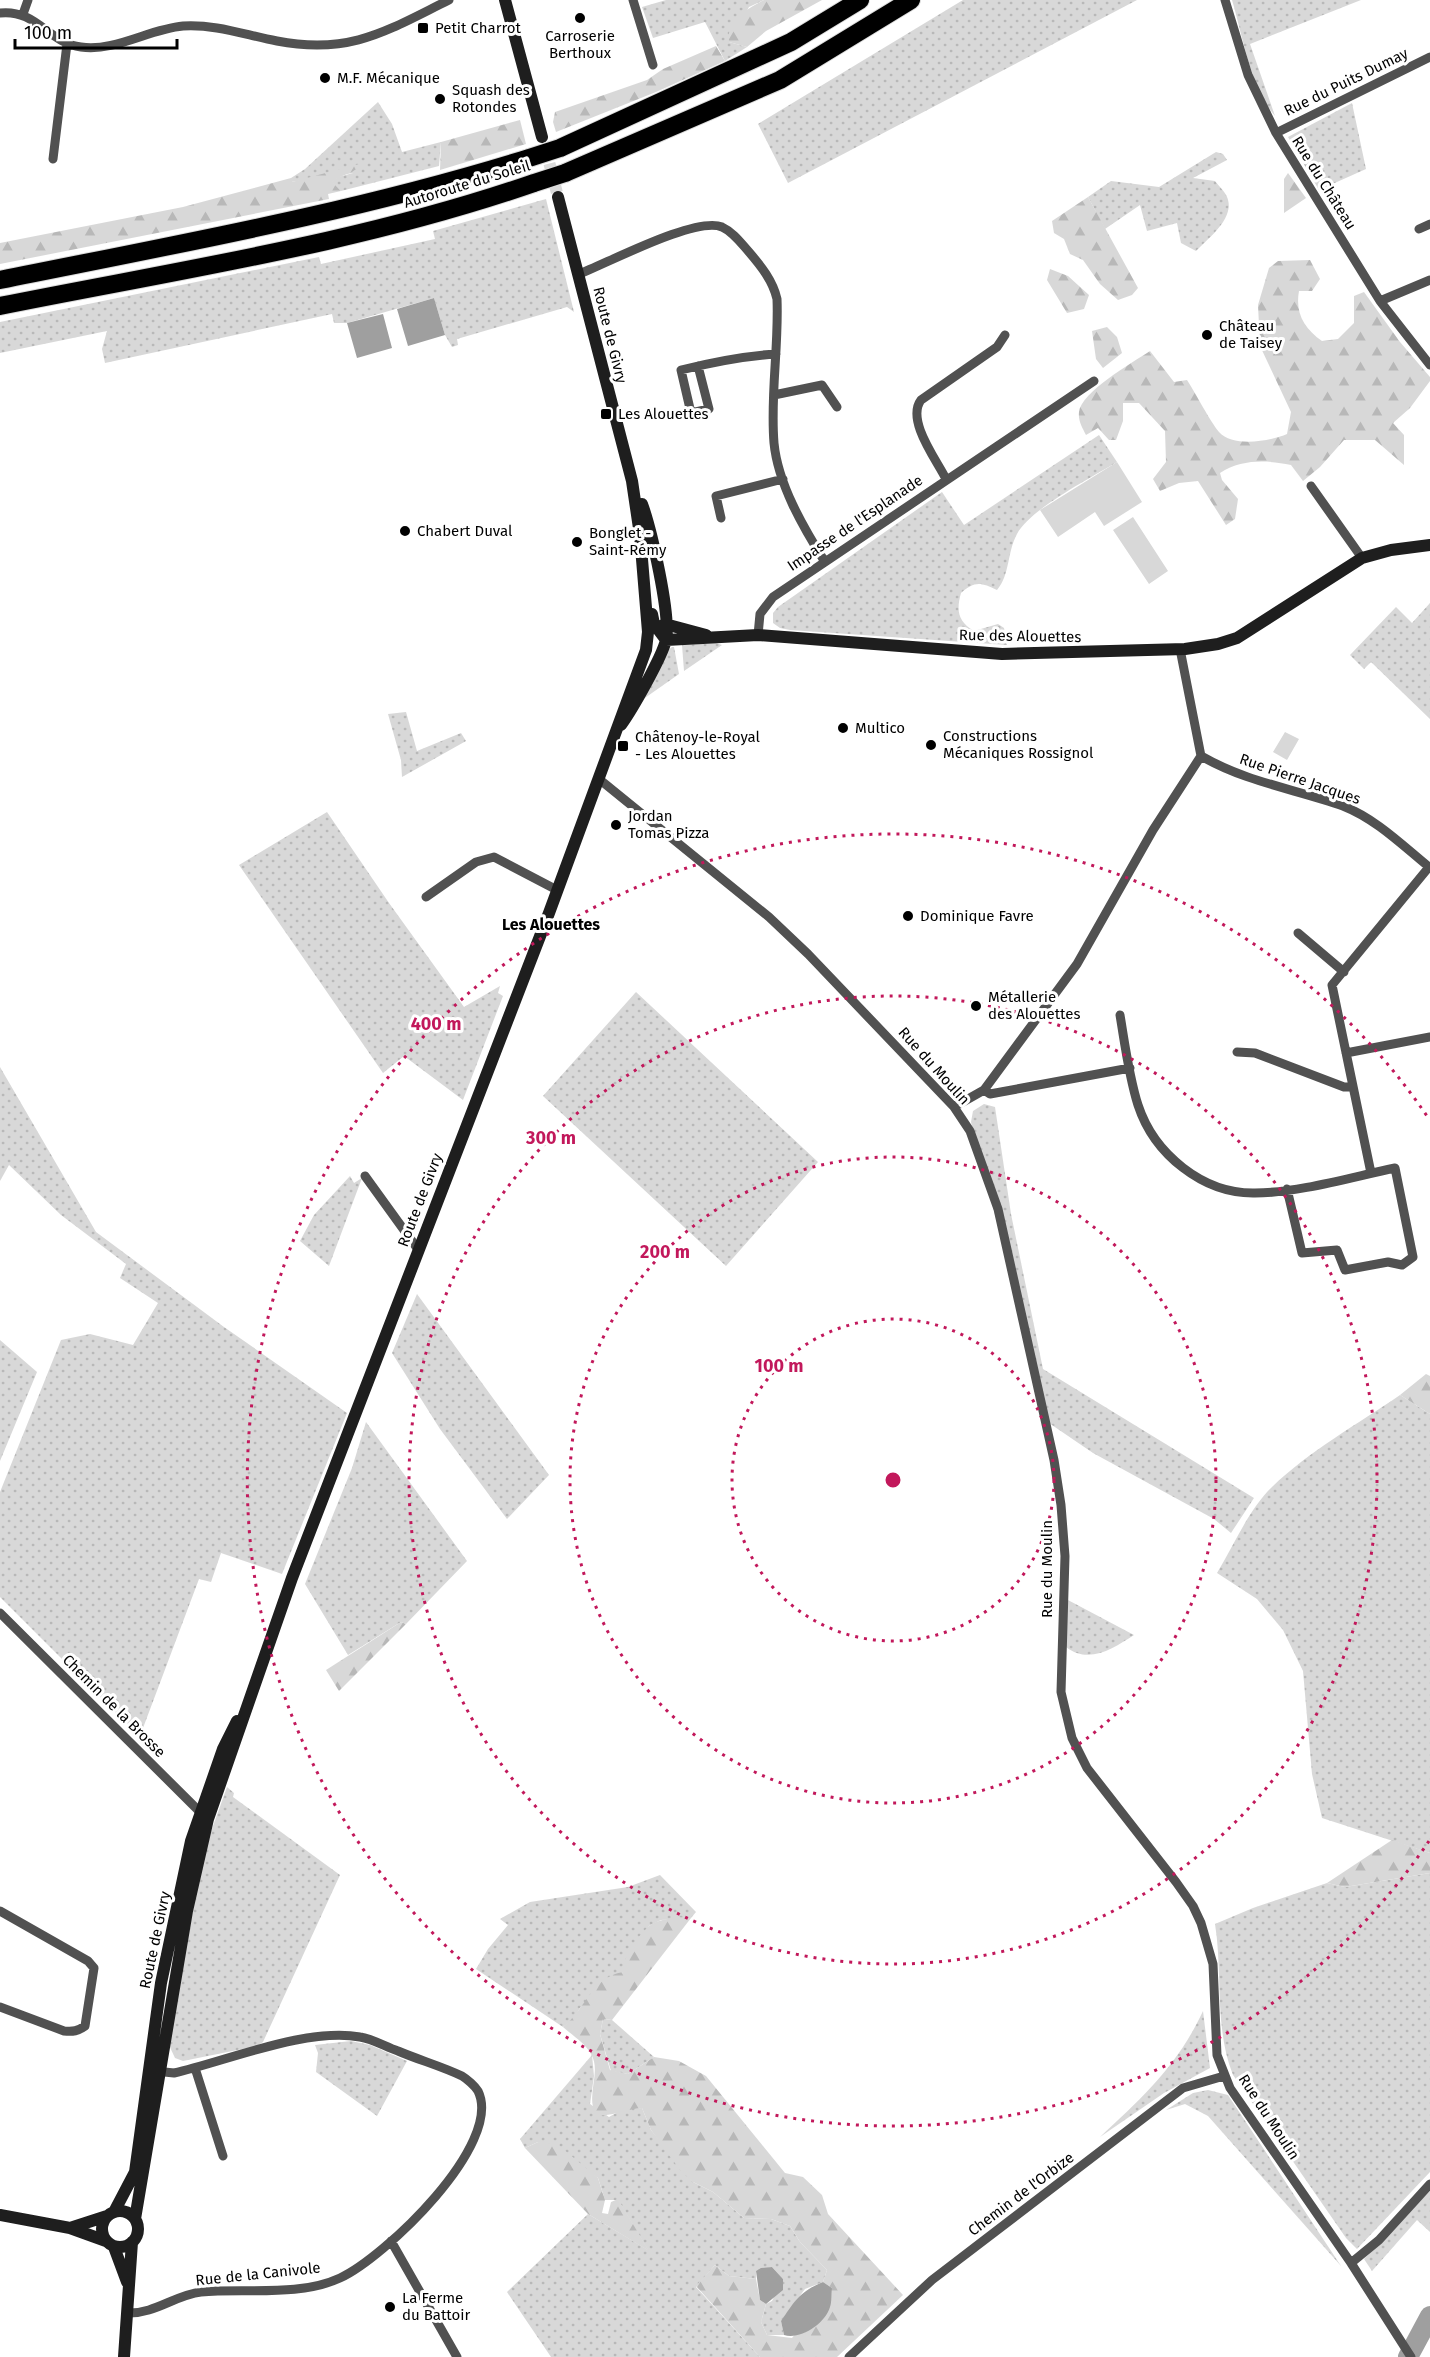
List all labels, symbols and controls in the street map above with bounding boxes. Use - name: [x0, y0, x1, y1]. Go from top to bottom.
- marker: Carroserie Berthoux: [573, 11, 587, 25]
- scale bar: [15, 12, 177, 50]
- place label: Petit Charrot: [435, 19, 522, 37]
- marker: Petit Charrot: [416, 21, 430, 35]
- text: 100 m: [24, 22, 72, 44]
- place label: Carroserie Berthoux: [545, 27, 615, 62]
- street label: Rue du Puits Dumay: [1281, 44, 1412, 120]
- place label: M.F. Mécanique: [337, 69, 440, 87]
- marker: M.F. Mécanique: [318, 71, 332, 85]
- place label: Squash des Rotondes: [452, 81, 530, 116]
- marker: Squash des Rotondes: [433, 92, 447, 106]
- street label: Rue du Château: [1288, 133, 1360, 233]
- street label: Autoroute du Soleil: [402, 156, 533, 212]
- street label: Route de Givry: [589, 285, 631, 386]
- place label: Château de Taisey: [1219, 317, 1283, 352]
- marker: Château de Taisey: [1200, 328, 1214, 342]
- place label: Les Alouettes: [618, 405, 709, 423]
- marker: Les Alouettes: [599, 407, 613, 421]
- street label: Impasse de l'Esplanade: [784, 471, 926, 575]
- place label: Chabert Duval: [417, 522, 513, 540]
- marker: Chabert Duval: [398, 524, 412, 538]
- place label: Bonglet - Saint-Rémy: [589, 524, 667, 559]
- marker: Bonglet - Saint-Rémy: [570, 535, 584, 549]
- street label: Rue des Alouettes: [959, 626, 1081, 646]
- place label: Multico: [855, 719, 905, 737]
- marker: Multico: [836, 721, 850, 735]
- place label: Constructions Mécaniques Rossignol: [943, 727, 1094, 762]
- place label: Châtenoy-le-Royal - Les Alouettes: [635, 728, 761, 763]
- marker: Constructions Mécaniques Rossignol: [924, 738, 938, 752]
- marker: Châtenoy-le-Royal - Les Alouettes: [616, 739, 630, 753]
- street label: Rue Pierre Jacques: [1237, 750, 1363, 808]
- place label: Jordan Tomas Pizza: [628, 807, 710, 842]
- marker: Jordan Tomas Pizza: [609, 818, 623, 832]
- place label: Dominique Favre: [920, 907, 1034, 925]
- marker: Dominique Favre: [901, 909, 915, 923]
- district label: Les Alouettes: [502, 915, 600, 934]
- place label: Métallerie des Alouettes: [988, 988, 1081, 1023]
- marker: Métallerie des Alouettes: [969, 999, 983, 1013]
- text: 400 m: [411, 1013, 461, 1035]
- street label: Rue du Moulin: [894, 1023, 974, 1109]
- text: 300 m: [525, 1127, 576, 1149]
- street label: Route de Givry: [394, 1150, 446, 1249]
- text: 200 m: [640, 1241, 690, 1263]
- text: 100 m: [755, 1355, 803, 1377]
- centre of rings: [883, 1470, 903, 1490]
- street label: Rue du Moulin: [1038, 1520, 1056, 1618]
- street label: Chemin de la Brosse: [59, 1651, 169, 1761]
- street label: Route de Givry: [136, 1889, 174, 1990]
- street label: Rue du Moulin: [1235, 2071, 1303, 2163]
- street label: Chemin de l'Orbize: [965, 2148, 1077, 2240]
- street label: Rue de la Canivole: [195, 2258, 321, 2290]
- place label: La Ferme du Battoir: [402, 2289, 471, 2324]
- marker: La Ferme du Battoir: [383, 2300, 397, 2314]

